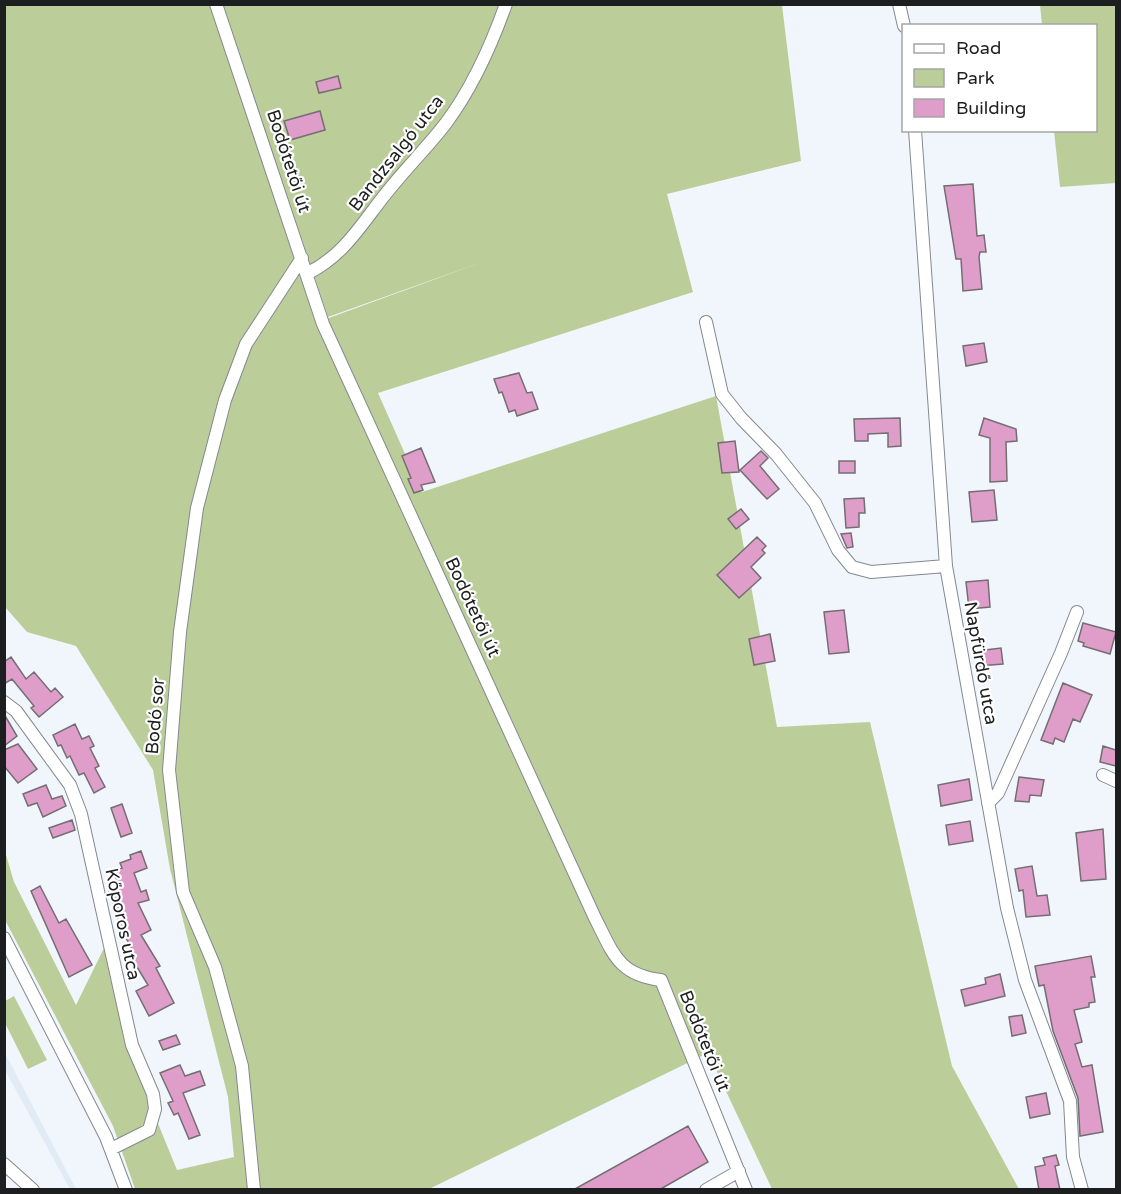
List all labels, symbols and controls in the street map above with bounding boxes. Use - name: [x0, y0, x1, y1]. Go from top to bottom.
- legend: [902, 24, 1097, 132]
- text: Road: [956, 37, 1001, 59]
- text: Park: [956, 67, 995, 89]
- street label: Bandzsalgó utca: [344, 90, 448, 216]
- text: Building: [956, 97, 1026, 119]
- street label: Bodótetői út: [262, 107, 316, 215]
- street label: Bodótetői út: [440, 554, 506, 660]
- street label: Napfürdő utca: [959, 600, 1003, 726]
- street label: Bodó sor: [141, 677, 169, 755]
- street label: Kőporos utca: [100, 866, 146, 982]
- street label: Bodótetői út: [675, 987, 735, 1095]

